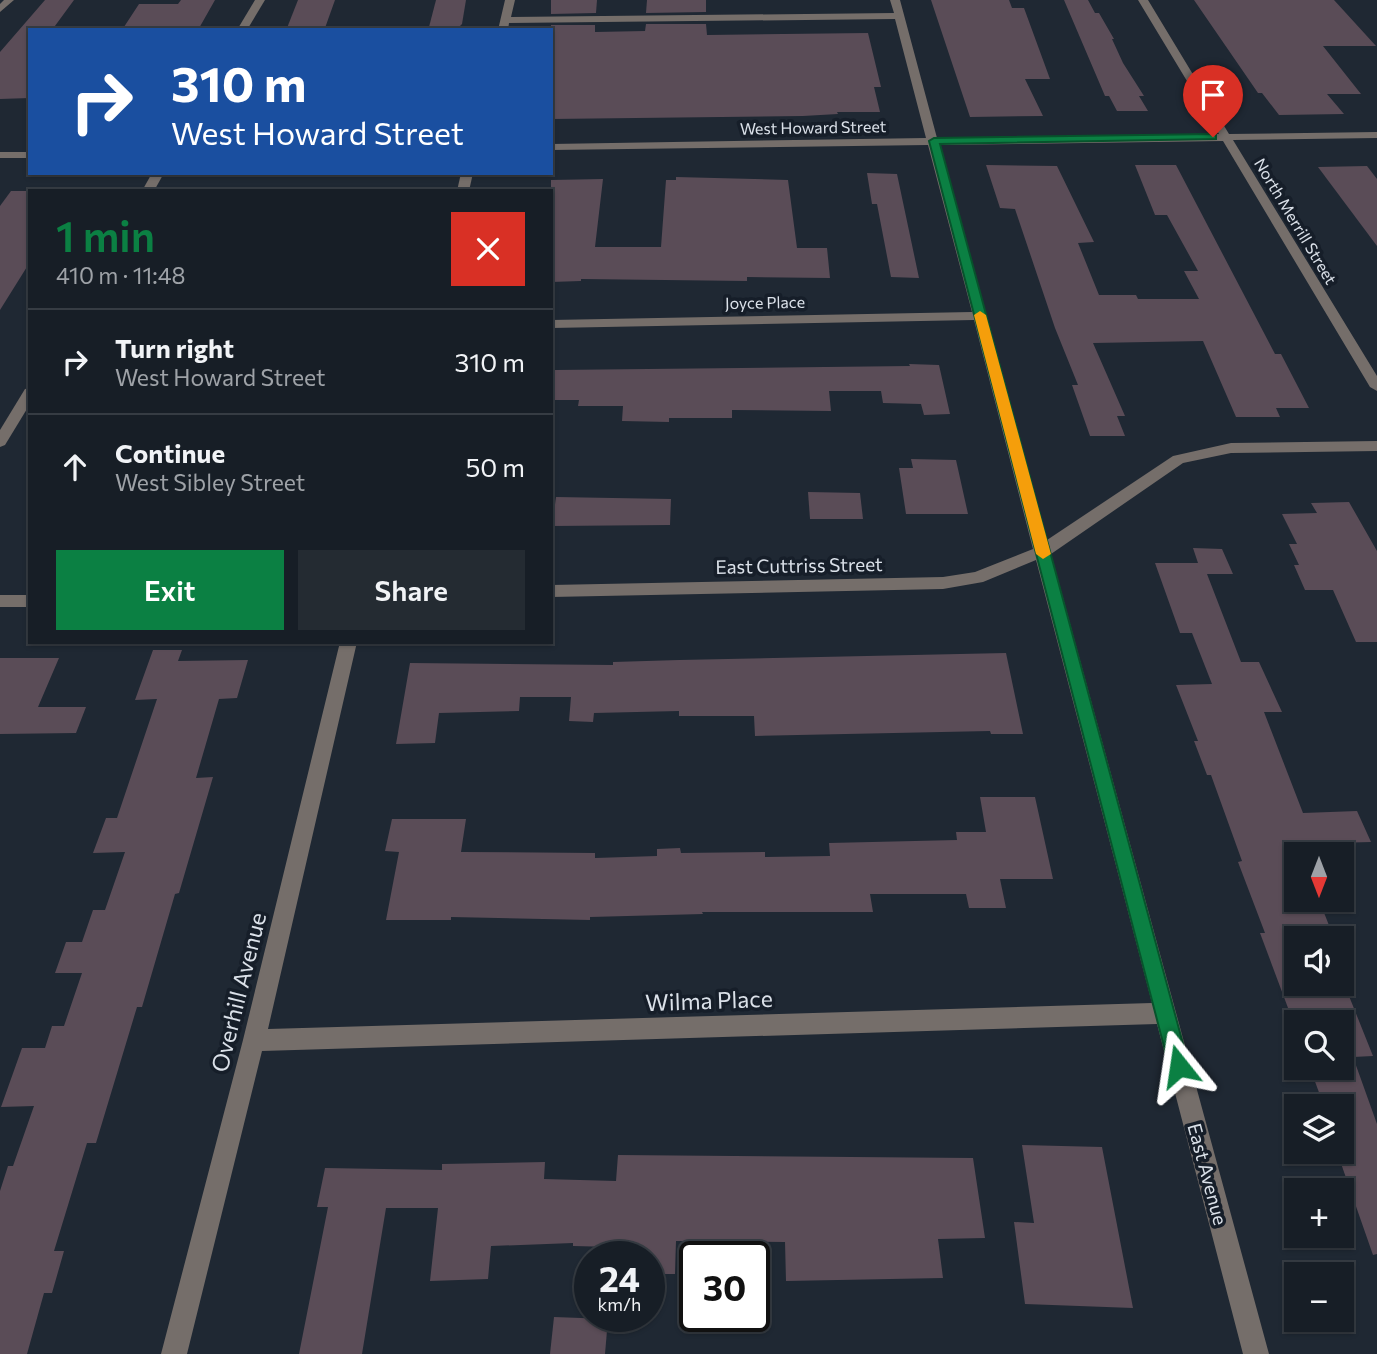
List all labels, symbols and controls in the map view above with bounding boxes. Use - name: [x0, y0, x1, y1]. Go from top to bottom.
- text: 310 m: [171, 52, 306, 112]
- icon: right: [56, 56, 147, 147]
- pin: [1183, 65, 1243, 137]
- icon: arrive: [1194, 76, 1232, 114]
- text: West Howard Street: [171, 112, 464, 152]
- street label: West Howard Street: [740, 116, 887, 138]
- street label: North Merrill Street: [1251, 154, 1341, 288]
- text: 1 min: [56, 209, 155, 261]
- button: close: [451, 212, 525, 286]
- text: 410 m · 11:48: [56, 261, 186, 289]
- street label: Joyce Place: [725, 292, 805, 312]
- text: Turn right: [115, 332, 234, 363]
- icon: right: [56, 343, 94, 381]
- text: 310 m: [454, 346, 525, 377]
- text: West Howard Street: [115, 363, 326, 391]
- text: Continue: [115, 437, 225, 468]
- icon: ahead: [56, 448, 94, 486]
- text: 50 m: [465, 451, 525, 482]
- text: West Sibley Street: [115, 468, 305, 496]
- button: Exit: [56, 550, 284, 630]
- button: Share: [298, 550, 525, 630]
- street label: East Cuttriss Street: [715, 552, 883, 578]
- north arrow: [1284, 842, 1354, 912]
- map controls: [1284, 842, 1354, 1332]
- street label: Overhill Avenue: [205, 909, 271, 1075]
- button: sound: [1284, 926, 1354, 996]
- street label: Wilma Place: [645, 984, 773, 1016]
- button: search: [1284, 1010, 1354, 1080]
- position arrow: [1142, 1029, 1216, 1103]
- button: layers: [1284, 1094, 1354, 1164]
- street label: East Avenue: [1183, 1121, 1233, 1227]
- button: +: [1284, 1178, 1354, 1248]
- speed limit sign: 30: [679, 1241, 770, 1332]
- text: 24: [599, 1256, 640, 1299]
- button: −: [1284, 1262, 1354, 1332]
- text: km/h: [598, 1293, 641, 1315]

